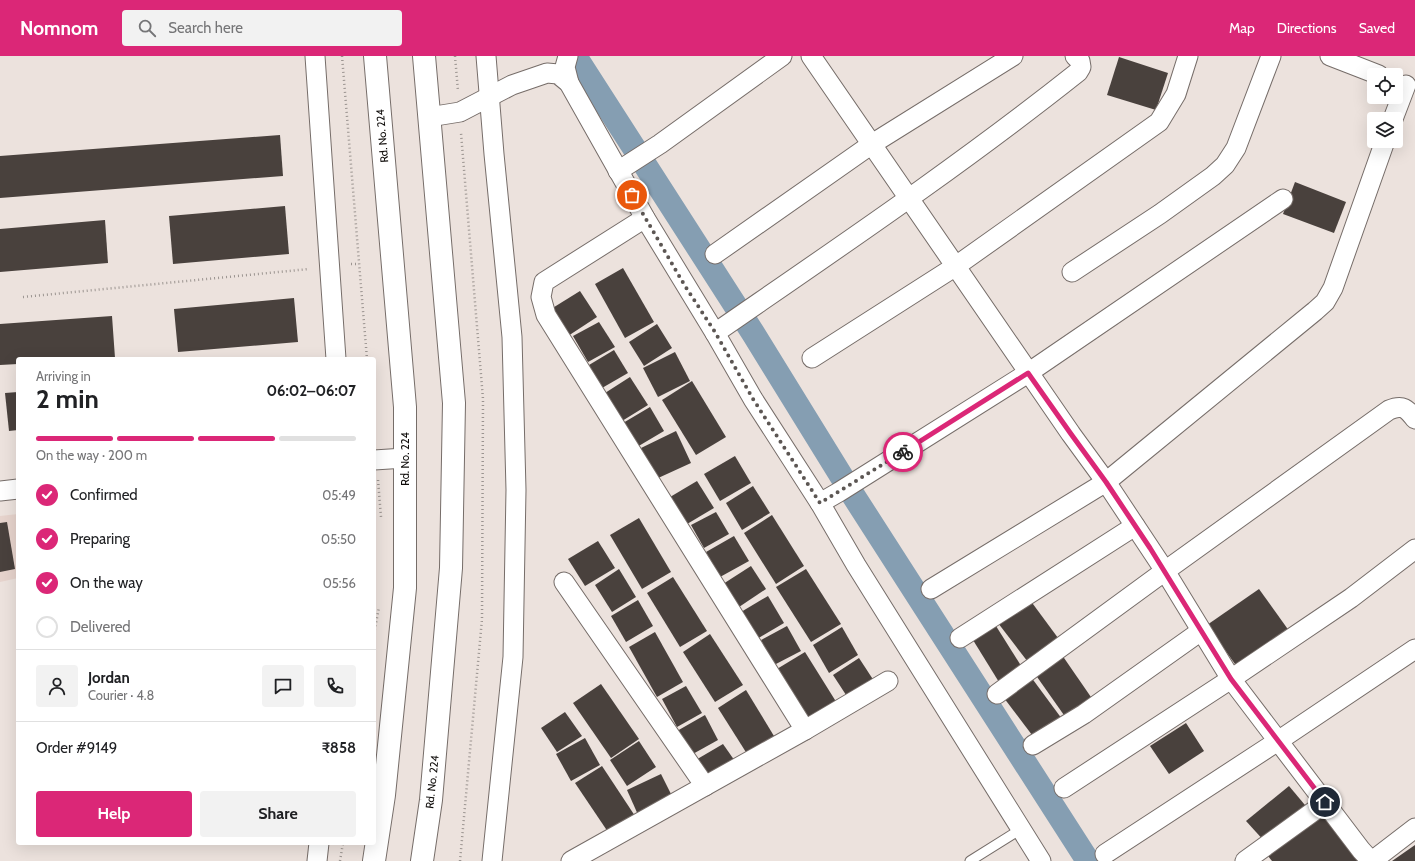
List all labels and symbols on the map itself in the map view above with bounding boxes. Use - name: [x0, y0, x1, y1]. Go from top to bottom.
- street label: Rd. No. 224: [373, 108, 391, 163]
- pin: [615, 178, 649, 212]
- street label: Rd. No. 224: [398, 432, 412, 486]
- courier: [883, 432, 923, 472]
- street label: Rd. No. 224: [422, 754, 442, 809]
- pin: [1308, 785, 1342, 819]

